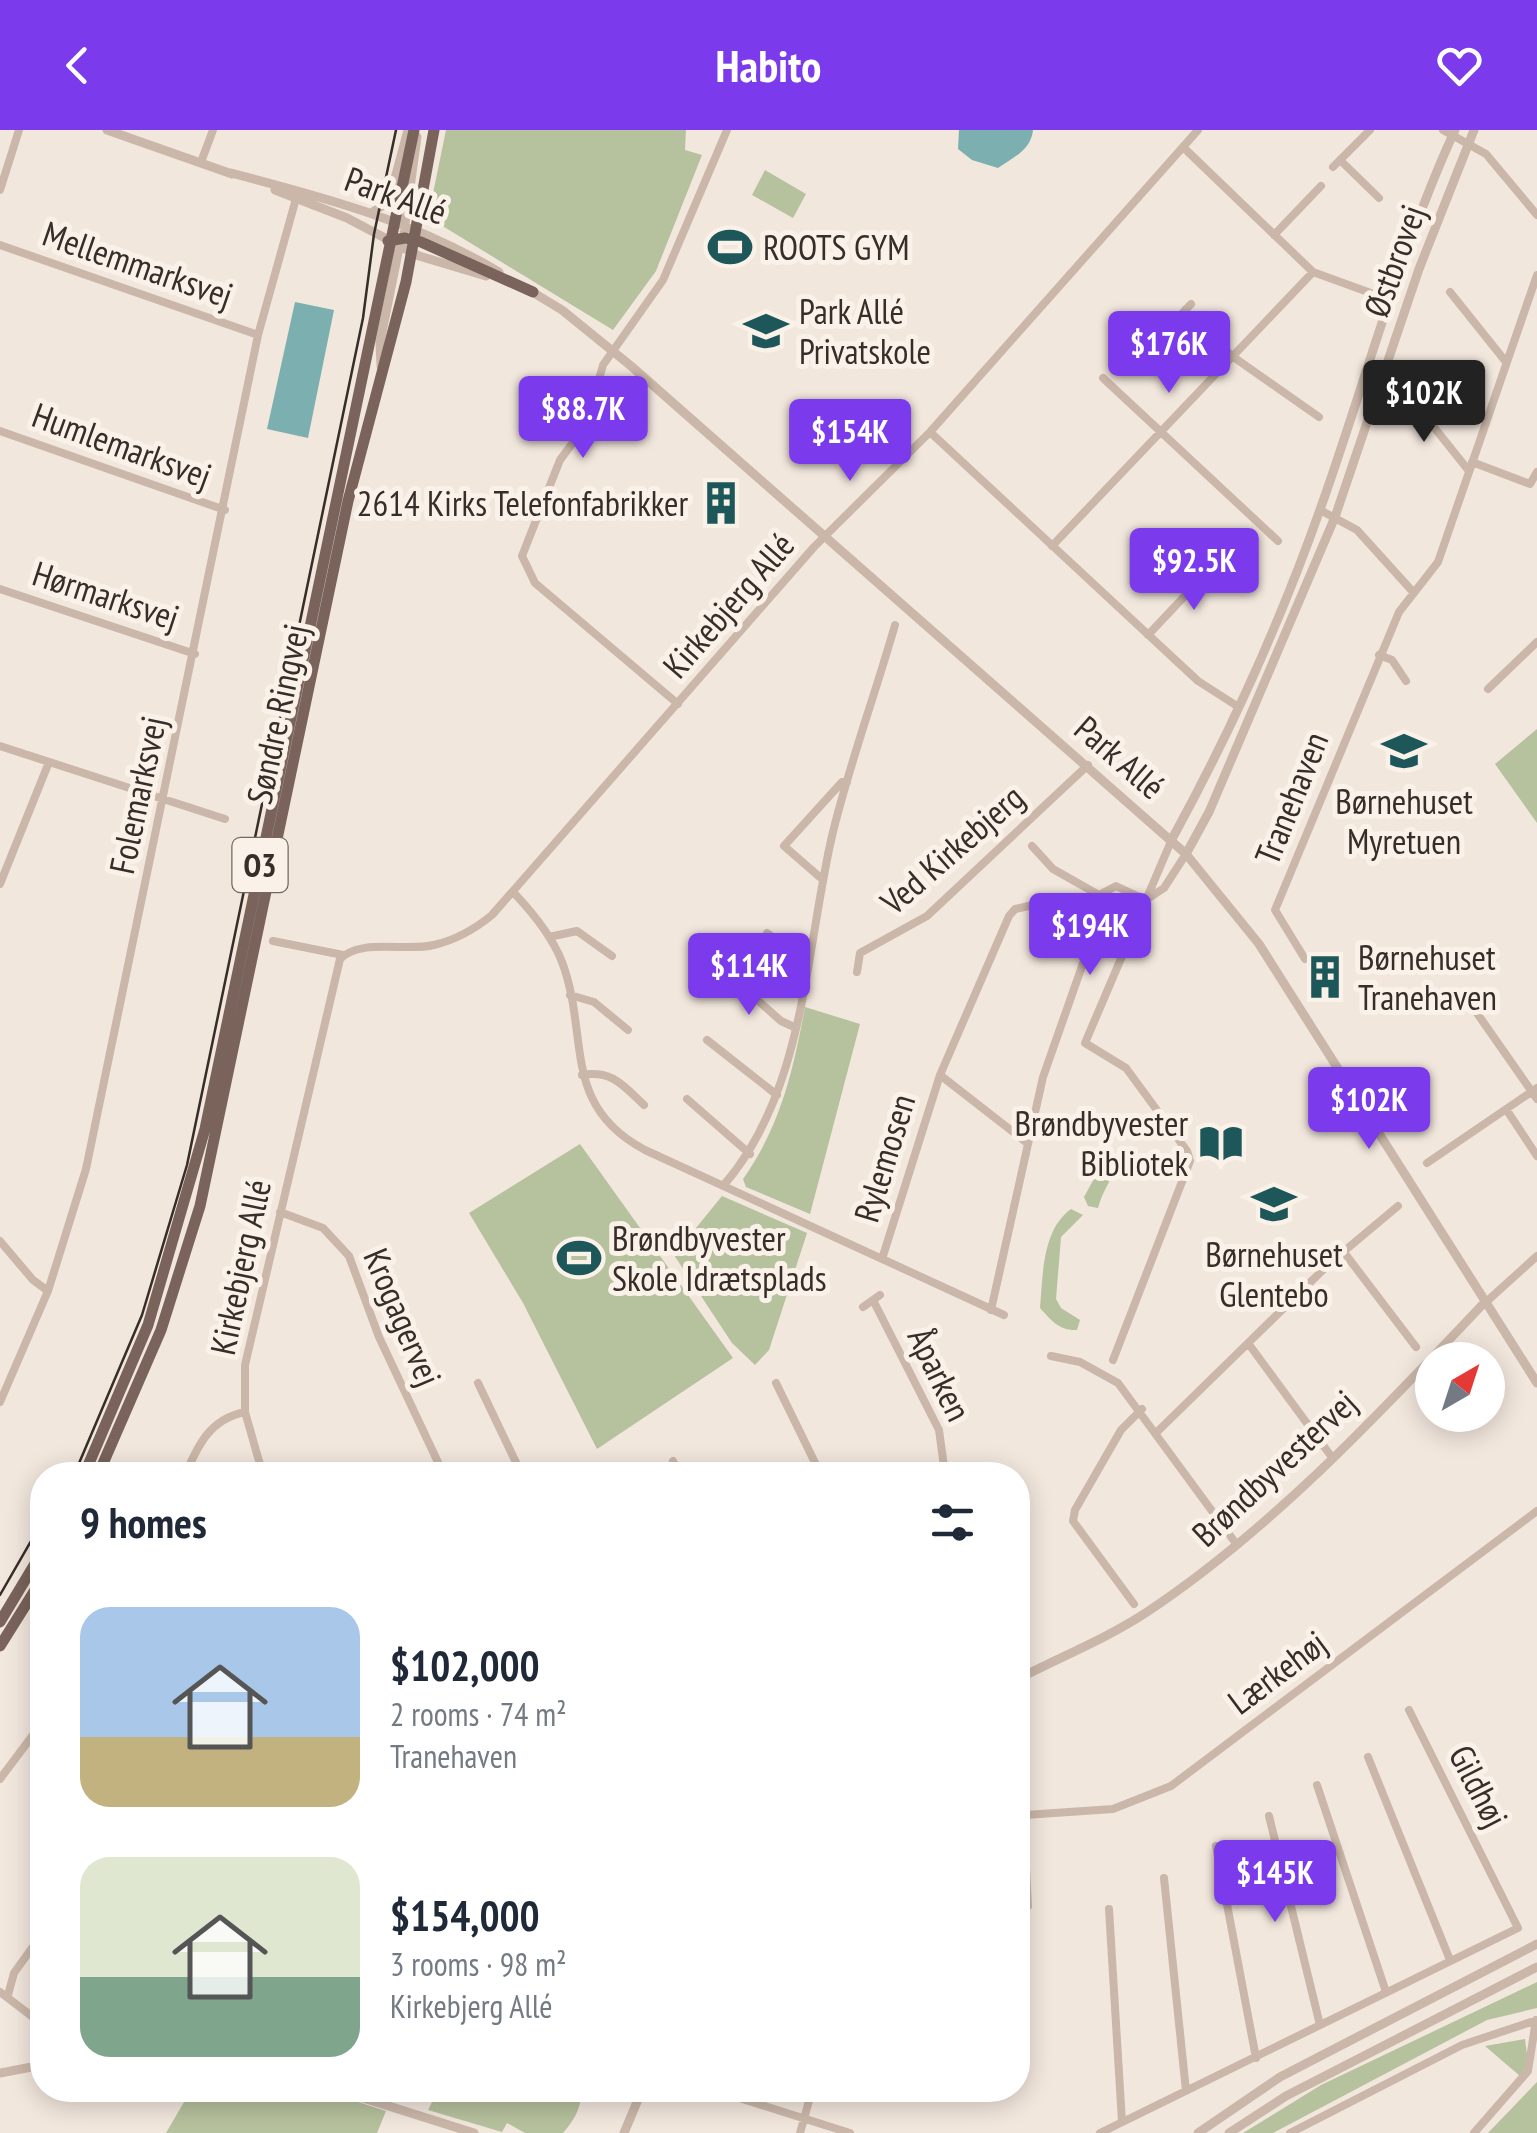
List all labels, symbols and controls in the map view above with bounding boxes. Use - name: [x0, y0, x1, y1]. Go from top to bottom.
- text: Habito: [716, 36, 821, 94]
- icon: back: [50, 38, 105, 93]
- icon: heart: [1432, 38, 1487, 93]
- street label: Park Allé: [339, 155, 453, 235]
- street label: Østbrovej: [1353, 199, 1435, 323]
- street label: Mellemmarksvej: [37, 210, 239, 318]
- sports icon: ROOTS GYM: [706, 223, 754, 271]
- place label: ROOTS GYM: [763, 224, 909, 270]
- place label: Park Allé Privatskole: [799, 288, 931, 374]
- school or university icon: Park Allé Privatskole: [742, 307, 790, 355]
- pin: $176K: [1099, 311, 1239, 396]
- text: $176K: [1130, 322, 1208, 364]
- pin: $102K: [1354, 360, 1494, 445]
- text: $102K: [1385, 371, 1463, 413]
- pin: $88.7K: [502, 376, 664, 461]
- text: $88.7K: [541, 387, 625, 429]
- street label: Humlemarksvej: [26, 391, 218, 499]
- pin: $154K: [780, 399, 920, 484]
- text: $154K: [811, 410, 889, 452]
- building icon: 2614 Kirks Telefonfabrikker: [697, 479, 745, 527]
- place label: 2614 Kirks Telefonfabrikker: [357, 480, 688, 526]
- street label: Kirkebjerg Allé: [652, 523, 804, 687]
- pin: $92.5K: [1113, 528, 1275, 613]
- text: $92.5K: [1152, 539, 1236, 581]
- street label: Hørmarksvej: [27, 550, 185, 640]
- street label: Søndre Ringvej: [236, 620, 318, 808]
- street label: Park Allé: [1065, 705, 1175, 809]
- street label: Folemarksvej: [98, 712, 176, 878]
- street label: Tranehaven: [1244, 725, 1338, 871]
- school or university icon: Børnehuset Myretuen: [1380, 727, 1428, 775]
- street label: Ved Kirkebjerg: [870, 774, 1033, 925]
- place label: Børnehuset Myretuen: [1335, 778, 1473, 864]
- road number: O3: [232, 838, 288, 892]
- pin: $194K: [1020, 893, 1160, 978]
- text: $194K: [1051, 904, 1129, 946]
- pin: $114K: [679, 933, 819, 1018]
- place label: Børnehuset Tranehaven: [1358, 934, 1497, 1020]
- text: $114K: [710, 944, 788, 986]
- building icon: Børnehuset Tranehaven: [1301, 953, 1349, 1001]
- pin: $102K: [1299, 1067, 1439, 1152]
- text: $102K: [1330, 1078, 1408, 1120]
- street label: Rylemosen: [843, 1089, 925, 1227]
- place label: Brøndbyvester Bibliotek: [1014, 1100, 1188, 1186]
- library icon: Brøndbyvester Bibliotek: [1197, 1119, 1245, 1167]
- street label: Kirkebjerg Allé: [199, 1175, 281, 1359]
- school or university icon: Børnehuset Glentebo: [1250, 1180, 1298, 1228]
- place label: Brøndbyvester Skole Idrætsplads: [612, 1215, 827, 1301]
- place label: Børnehuset Glentebo: [1205, 1231, 1343, 1317]
- sports icon: Brøndbyvester Skole Idrætsplads: [555, 1234, 603, 1282]
- street label: Krogagervej: [353, 1241, 453, 1393]
- street label: Åparken: [898, 1320, 982, 1428]
- north arrow: [1415, 1342, 1505, 1432]
- map controls: [1415, 1342, 1505, 1432]
- street label: Brøndbyvestervej: [1182, 1380, 1366, 1556]
- text: 9 homes: [80, 1495, 207, 1550]
- icon: filters: [925, 1495, 980, 1550]
- street label: Lærkehøj: [1218, 1620, 1336, 1724]
- text: $102,000: [390, 1638, 540, 1693]
- icon: home: [160, 1647, 280, 1767]
- text: 2 rooms · 74 m²: [390, 1693, 567, 1735]
- text: Tranehaven: [390, 1735, 517, 1777]
- street label: Gildhøj: [1439, 1737, 1519, 1835]
- pin: $145K: [1205, 1840, 1345, 1925]
- text: $145K: [1236, 1851, 1314, 1893]
- text: $154,000: [390, 1888, 540, 1943]
- icon: home: [160, 1897, 280, 2017]
- text: 3 rooms · 98 m²: [390, 1943, 567, 1985]
- text: Kirkebjerg Allé: [390, 1985, 553, 2027]

